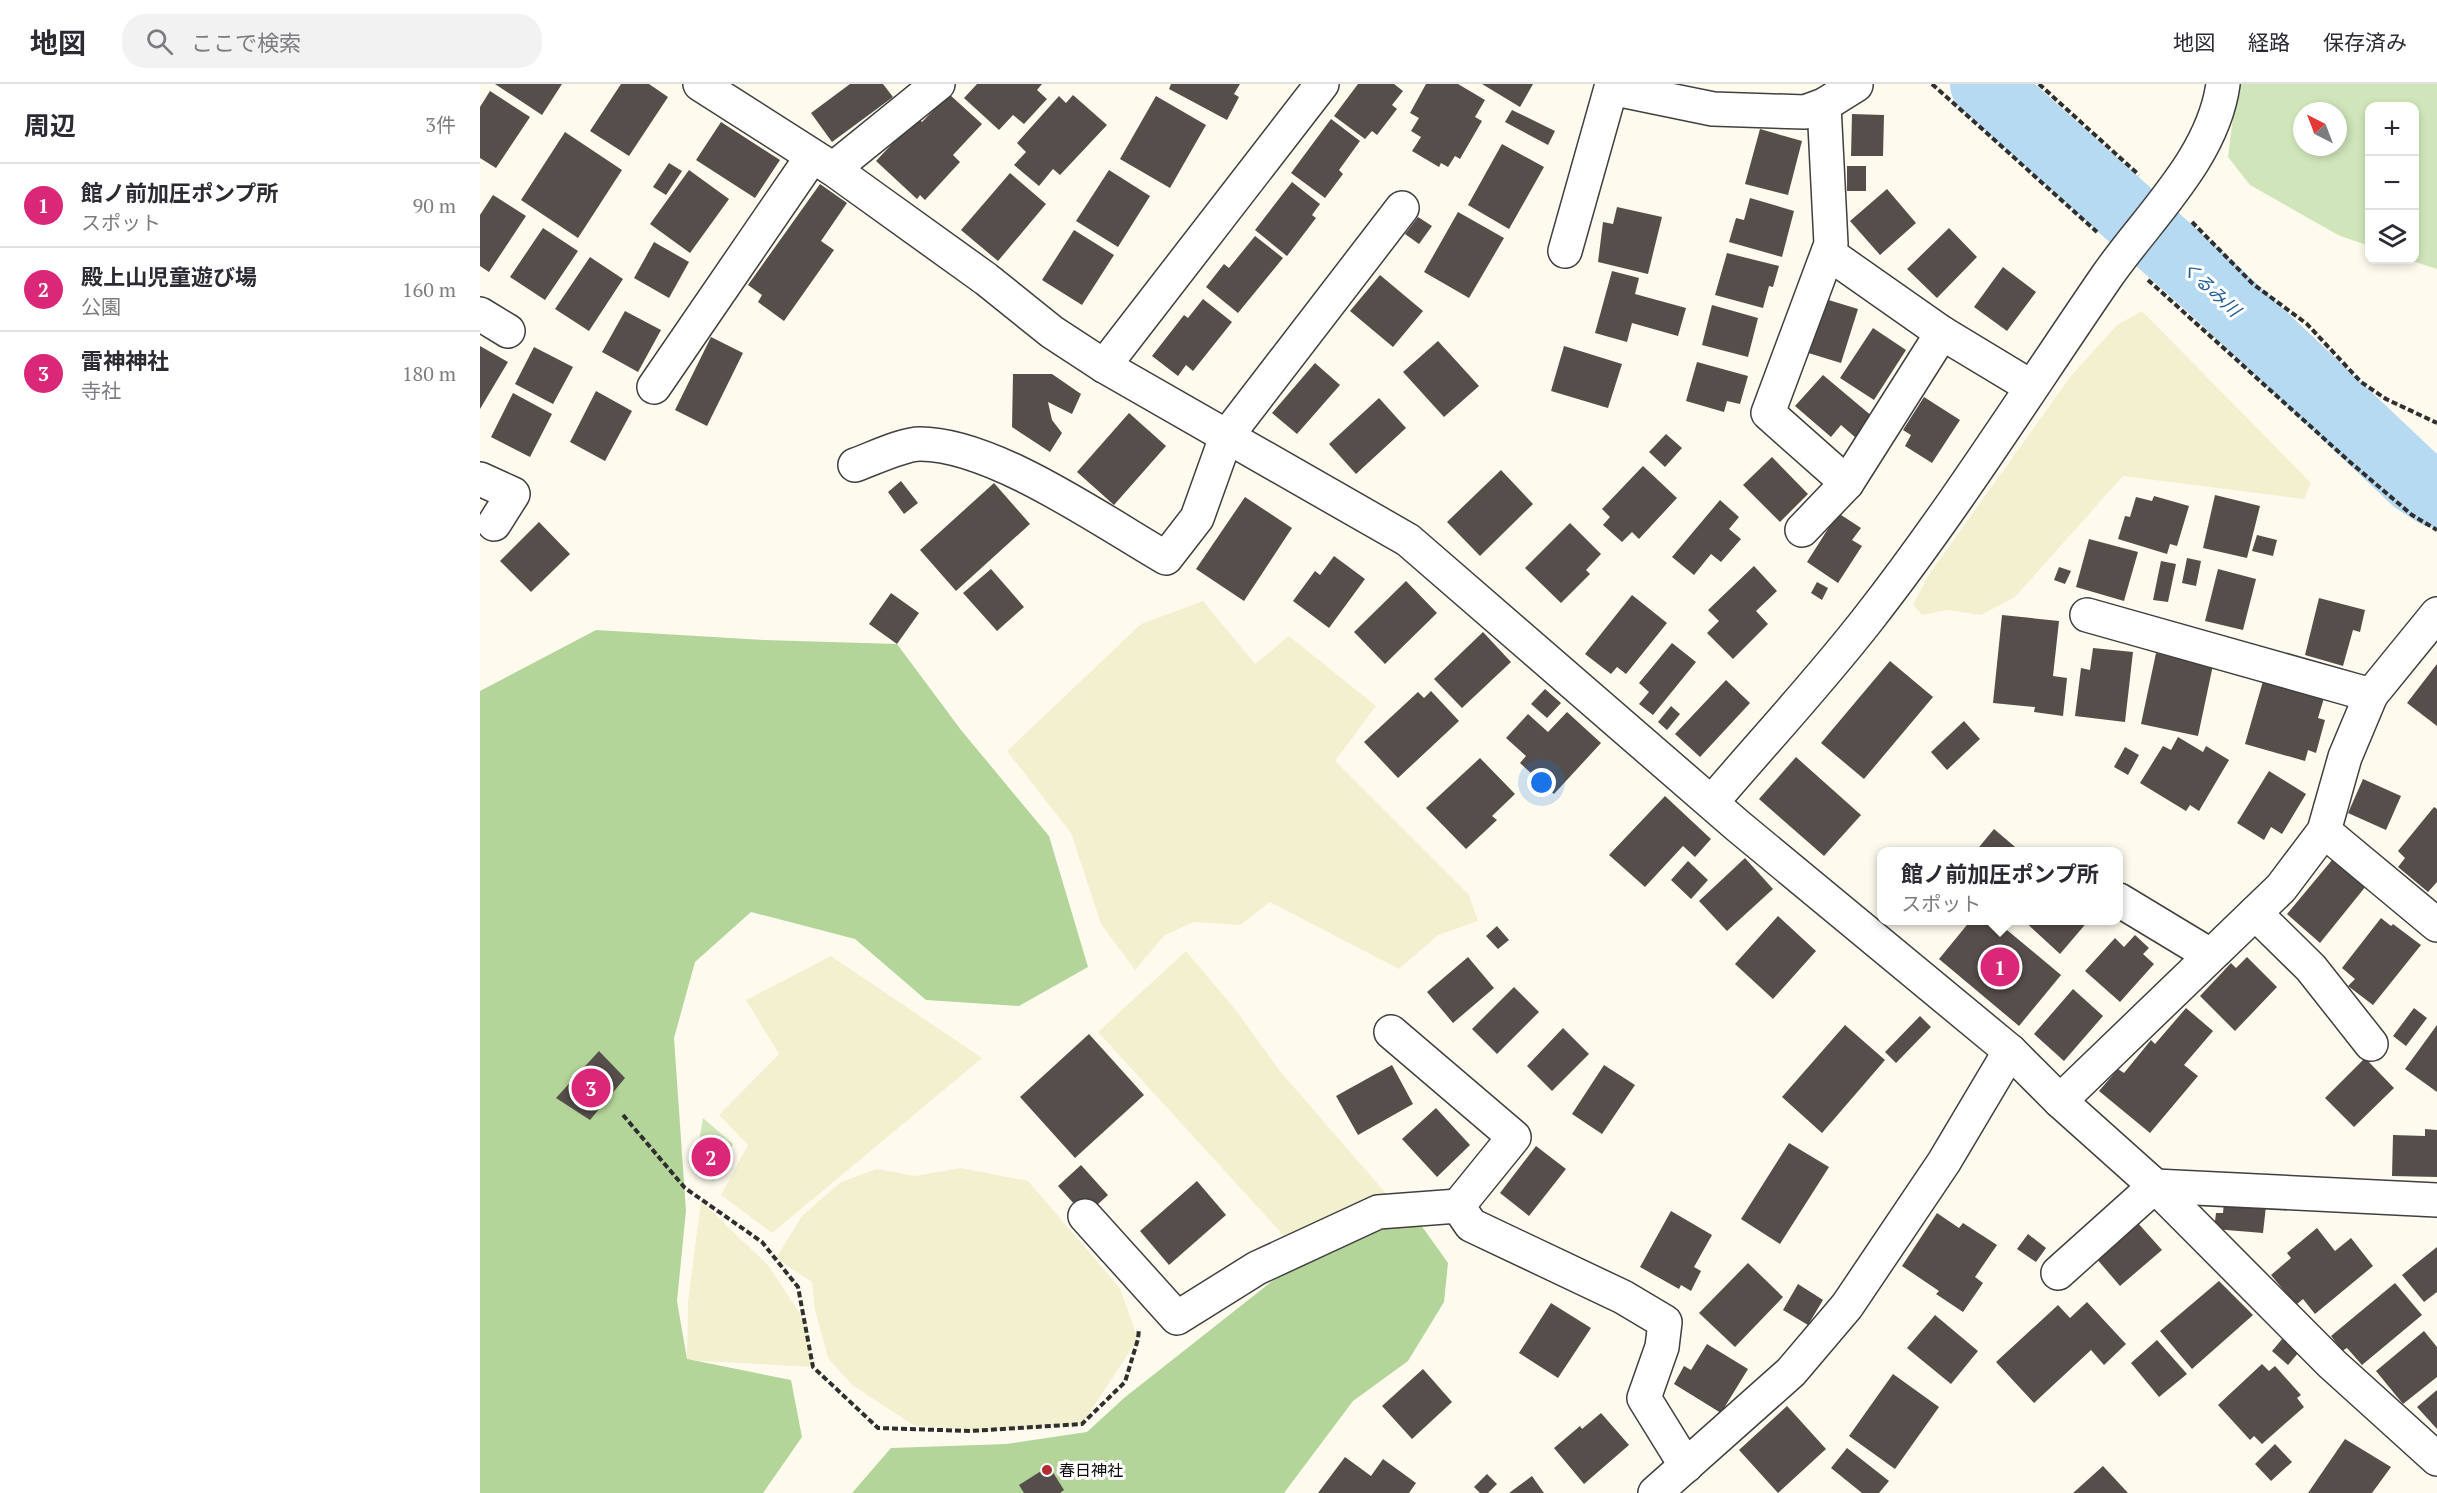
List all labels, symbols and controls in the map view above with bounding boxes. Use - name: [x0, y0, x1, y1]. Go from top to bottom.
- search box: [122, 14, 542, 68]
- text: 地図: [30, 24, 86, 61]
- icon: search: [143, 25, 176, 58]
- text: ここで検索: [191, 28, 301, 57]
- text: 地図: [2173, 28, 2215, 56]
- text: 経路: [2248, 28, 2290, 56]
- text: 保存済み: [2323, 28, 2407, 56]
- north arrow: [2293, 102, 2347, 156]
- map controls: [2365, 102, 2419, 264]
- button: +: [2365, 102, 2419, 156]
- text: 周辺: [24, 108, 76, 142]
- text: 3件: [425, 111, 456, 138]
- button: −: [2365, 156, 2419, 210]
- text: 館ノ前加圧ポンプ所: [81, 178, 278, 207]
- text: 1: [38, 192, 49, 219]
- text: 90 m: [413, 192, 456, 219]
- text: スポット: [81, 209, 161, 236]
- button: layers: [2365, 210, 2419, 264]
- water label: くるみ川: [2177, 255, 2248, 323]
- text: 殿上山児童遊び場: [81, 262, 257, 291]
- text: 2: [38, 276, 49, 303]
- text: 160 m: [402, 276, 456, 303]
- text: 公園: [81, 293, 121, 320]
- text: 雷神神社: [81, 346, 169, 375]
- text: 3: [38, 360, 49, 387]
- text: 180 m: [402, 360, 456, 387]
- text: 寺社: [81, 377, 121, 404]
- your location: [1527, 768, 1556, 797]
- popup: [1877, 847, 2123, 925]
- text: 館ノ前加圧ポンプ所: [1901, 859, 2099, 888]
- text: スポット: [1901, 890, 1981, 917]
- pin: 1: [1980, 944, 2020, 990]
- pin: 3: [572, 1066, 610, 1110]
- pin: 2: [692, 1134, 730, 1180]
- place label: 春日神社: [1059, 1459, 1123, 1481]
- marker: 春日神社: [1040, 1463, 1054, 1477]

